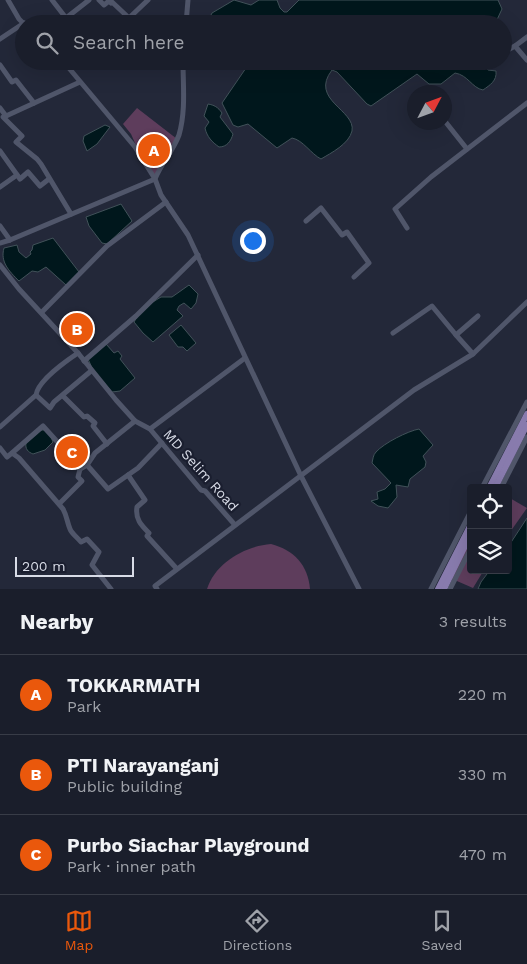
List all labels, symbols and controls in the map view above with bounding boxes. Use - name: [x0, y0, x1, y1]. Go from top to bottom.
- search box: [15, 15, 512, 70]
- icon: search: [33, 29, 61, 57]
- text: Search here: [73, 31, 184, 54]
- north arrow: [407, 85, 452, 130]
- pin: A: [138, 131, 170, 169]
- your location: [240, 228, 266, 254]
- pin: B: [61, 310, 93, 348]
- street label: MD Selim Road: [160, 426, 242, 514]
- pin: C: [56, 433, 88, 471]
- map controls: [467, 484, 512, 574]
- button: locate: [467, 484, 512, 529]
- button: layers: [467, 529, 512, 574]
- scale bar: [15, 554, 134, 577]
- text: 200 m: [22, 558, 66, 574]
- text: Nearby: [20, 609, 93, 634]
- text: 3 results: [439, 612, 507, 631]
- text: TOKKARMATH: [67, 674, 200, 697]
- text: A: [31, 685, 41, 704]
- text: 220 m: [458, 685, 507, 704]
- text: Park: [67, 697, 101, 716]
- text: PTI Narayanganj: [67, 754, 219, 777]
- text: B: [31, 765, 41, 784]
- text: 330 m: [458, 765, 507, 784]
- text: Public building: [67, 777, 182, 796]
- text: Purbo Siachar Playground: [67, 834, 309, 857]
- text: C: [31, 845, 41, 864]
- text: 470 m: [459, 845, 507, 864]
- text: Park · inner path: [67, 857, 196, 876]
- tab: Map: [65, 907, 93, 953]
- tab: Directions: [223, 907, 292, 953]
- tab: Saved: [422, 907, 462, 953]

